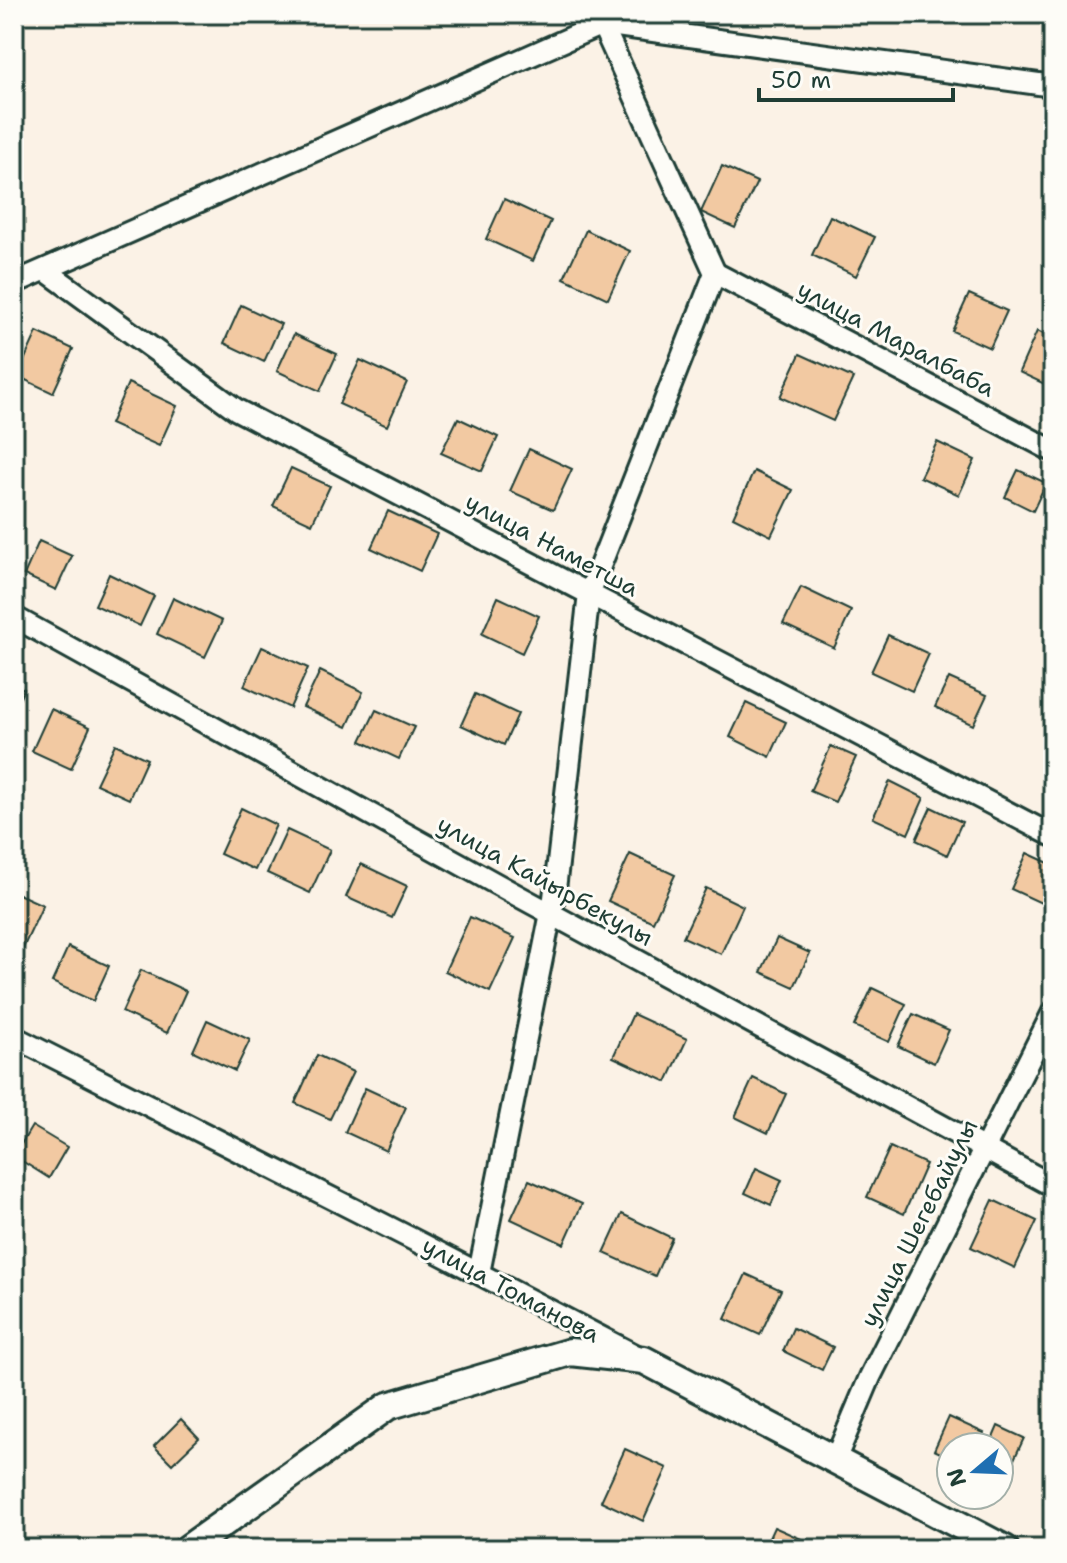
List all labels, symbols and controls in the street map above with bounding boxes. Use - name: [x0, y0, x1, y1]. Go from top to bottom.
- scale bar: [759, 52, 953, 102]
- text: 50 m: [771, 64, 831, 96]
- street label: улица Маралбаба: [792, 273, 1000, 405]
- street label: улица Наметша: [460, 486, 644, 604]
- street label: улица Кайырбекулы: [431, 808, 659, 954]
- street label: улица Шегебайулы: [853, 1114, 985, 1332]
- street label: улица Томанова: [417, 1230, 606, 1350]
- north arrow: [935, 1431, 1015, 1511]
- text: N: [940, 1464, 973, 1490]

